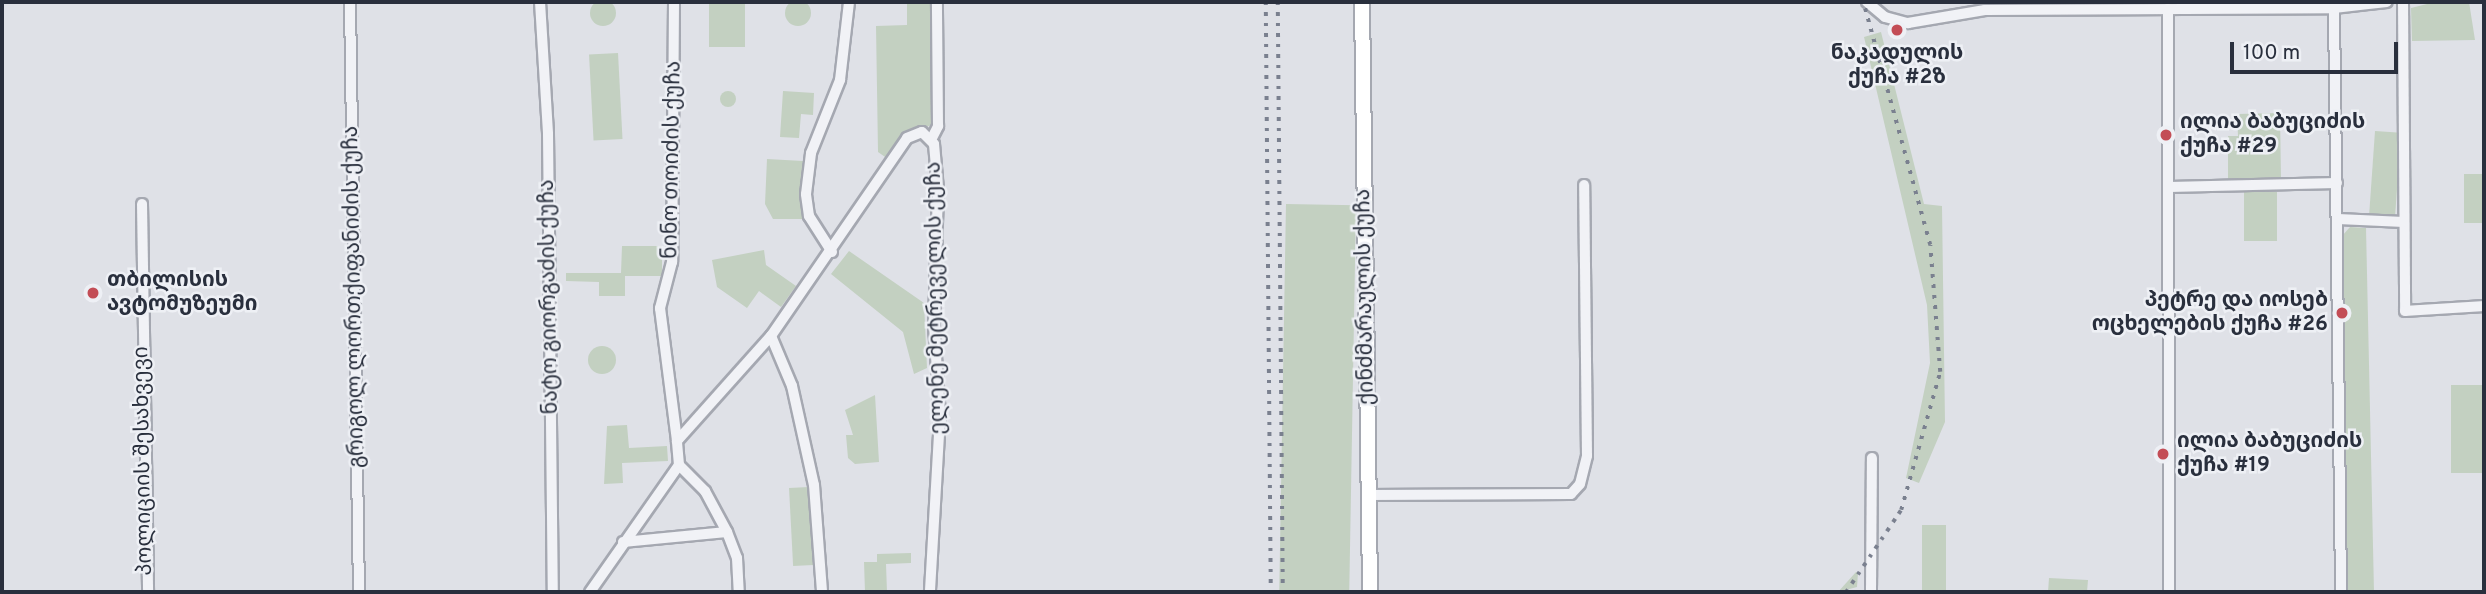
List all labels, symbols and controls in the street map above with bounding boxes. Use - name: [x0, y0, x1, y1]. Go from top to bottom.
- marker: ნაკადულის ქუჩა #2ზ: [1889, 22, 1905, 38]
- scale bar: [2234, 28, 2402, 72]
- text: 100 m: [2243, 40, 2300, 67]
- place label: ნაკადულის ქუჩა #2ზ: [1831, 41, 1963, 91]
- street label: ნინო თოიძის ქუჩა: [659, 61, 687, 259]
- place label: ილია ბაბუციძის ქუჩა #29: [2180, 110, 2365, 160]
- street label: გრიგოლ ლორთქიფანიძის ქუჩა: [339, 126, 371, 468]
- marker: ილია ბაბუციძის ქუჩა #29: [2158, 127, 2174, 143]
- street label: ელენე მეტრეველის ქუჩა: [922, 161, 952, 435]
- street label: ნატო გიორგაძის ქუჩა: [535, 179, 565, 415]
- street label: ქინძმარაულის ქუჩა: [1352, 189, 1380, 405]
- place label: თბილისის ავტომუზეუმი: [107, 268, 257, 318]
- marker: თბილისის ავტომუზეუმი: [85, 285, 101, 301]
- place label: პეტრე და იოსებ ოცხელების ქუჩა #26: [2092, 288, 2328, 338]
- marker: პეტრე და იოსებ ოცხელების ქუჩა #26: [2334, 305, 2350, 321]
- street label: პოლიციის შესახვევი: [129, 346, 159, 576]
- place label: ილია ბაბუციძის ქუჩა #19: [2177, 429, 2362, 479]
- marker: ილია ბაბუციძის ქუჩა #19: [2155, 446, 2171, 462]

